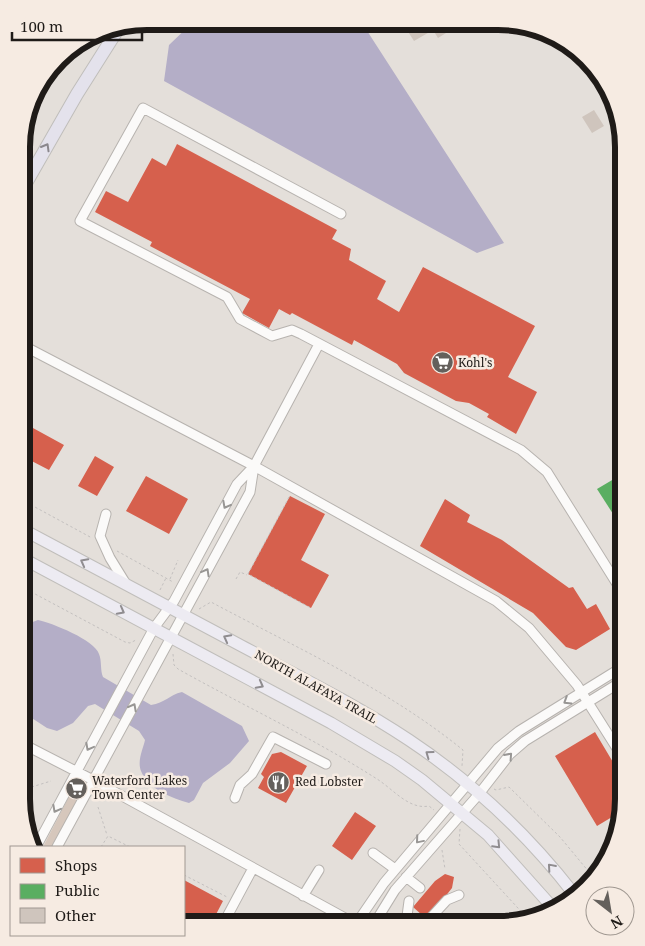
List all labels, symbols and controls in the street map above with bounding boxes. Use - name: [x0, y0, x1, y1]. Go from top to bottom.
- scale bar: [12, 10, 142, 42]
- text: 100 m: [20, 16, 63, 36]
- one-way arrow: [40, 144, 50, 153]
- supermarket icon: Kohl's: [430, 351, 454, 375]
- place label: Kohl's: [458, 354, 492, 371]
- one-way arrow: [222, 500, 232, 509]
- one-way arrow: [80, 558, 89, 568]
- one-way arrow: [200, 568, 210, 577]
- one-way arrow: [116, 605, 125, 615]
- one-way arrow: [223, 635, 232, 645]
- street label: NORTH ALAFAYA TRAIL: [252, 646, 381, 727]
- one-way arrow: [255, 679, 264, 689]
- one-way arrow: [564, 694, 573, 704]
- one-way arrow: [127, 703, 137, 712]
- one-way arrow: [85, 742, 95, 751]
- one-way arrow: [425, 751, 435, 760]
- one-way arrow: [503, 753, 512, 762]
- restaurant icon: Red Lobster: [267, 770, 291, 794]
- place label: Waterford Lakes Town Center: [92, 772, 187, 803]
- place label: Red Lobster: [295, 773, 364, 790]
- supermarket icon: Waterford Lakes Town Center: [64, 776, 88, 800]
- one-way arrow: [52, 804, 62, 813]
- one-way arrow: [417, 834, 425, 843]
- one-way arrow: [492, 839, 501, 848]
- legend: [10, 846, 185, 936]
- text: Shops: [55, 855, 98, 875]
- one-way arrow: [548, 863, 557, 872]
- text: Public: [55, 880, 100, 900]
- north arrow: [585, 886, 635, 936]
- text: Other: [55, 905, 96, 925]
- text: N: [607, 912, 627, 934]

